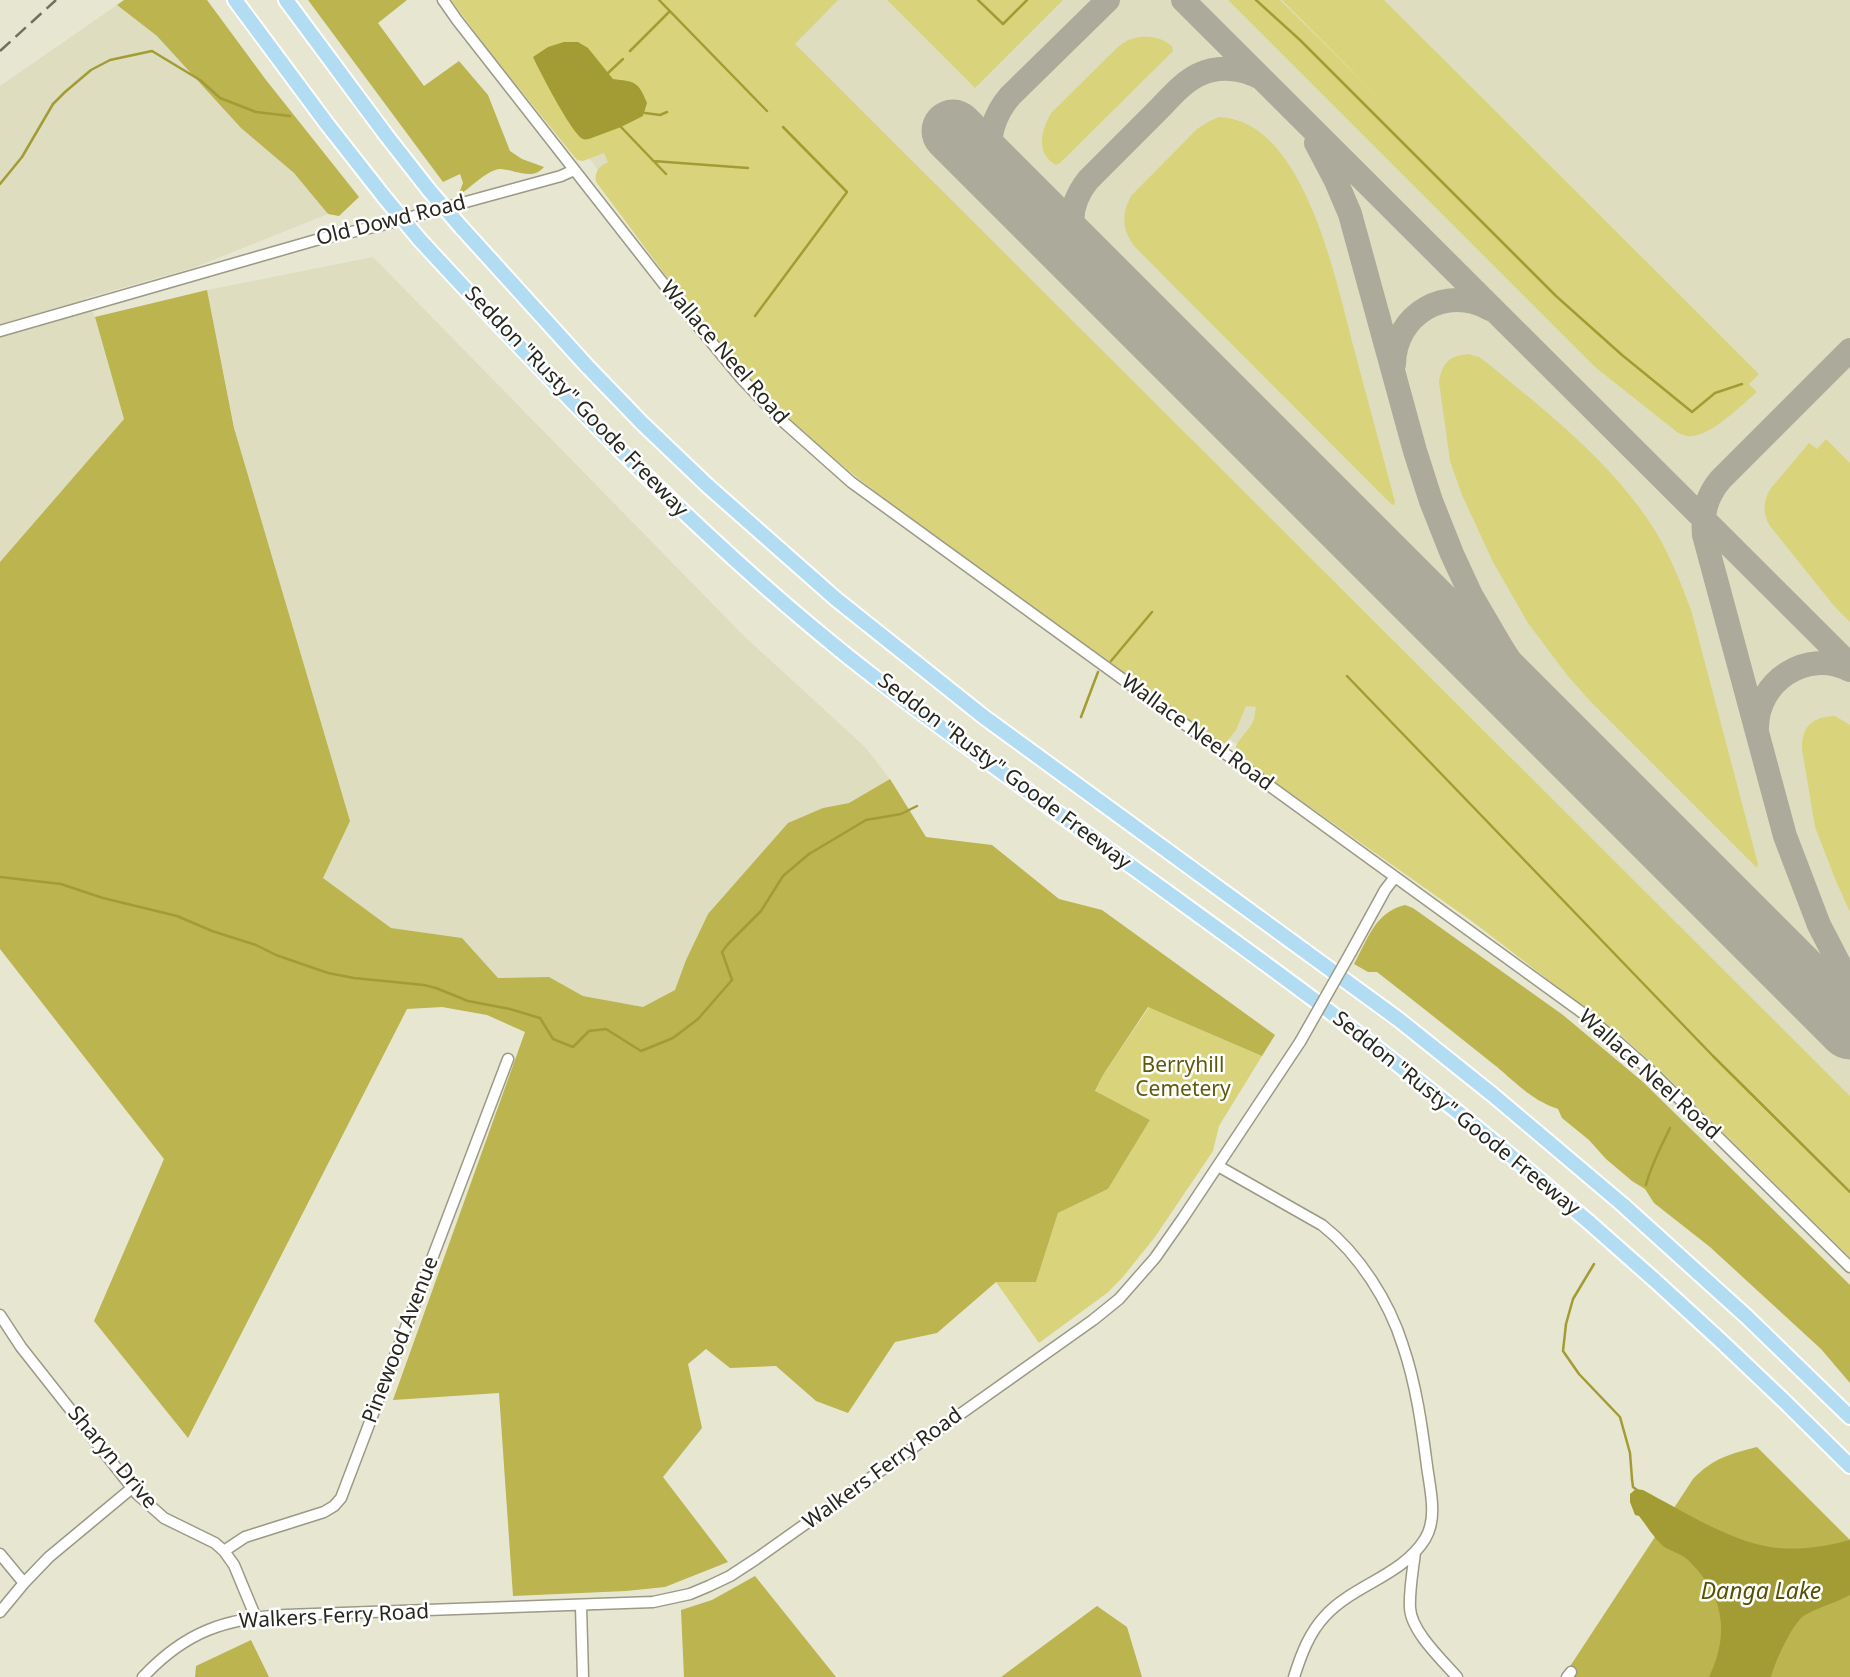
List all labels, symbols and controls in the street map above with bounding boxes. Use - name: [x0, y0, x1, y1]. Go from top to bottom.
- street label: Old Dowd Road: [314, 190, 468, 252]
- street label: Wallace Neel Road: [655, 276, 793, 430]
- street label: Seddon "Rusty" Goode Freeway: [459, 282, 693, 522]
- street label: Seddon "Rusty" Goode Freeway: [872, 669, 1136, 875]
- street label: Wallace Neel Road: [1116, 669, 1278, 797]
- street label: Wallace Neel Road: [1573, 1005, 1725, 1145]
- street label: Seddon "Rusty" Goode Freeway: [1327, 1007, 1585, 1221]
- park label: Berryhill Cemetery: [1135, 1053, 1231, 1103]
- street label: Pinewood Avenue: [358, 1253, 444, 1427]
- street label: Sharyn Drive: [62, 1402, 162, 1514]
- street label: Walkers Ferry Road: [799, 1403, 967, 1535]
- water label: Danga Lake: [1701, 1578, 1821, 1606]
- street label: Walkers Ferry Road: [238, 1599, 430, 1635]

